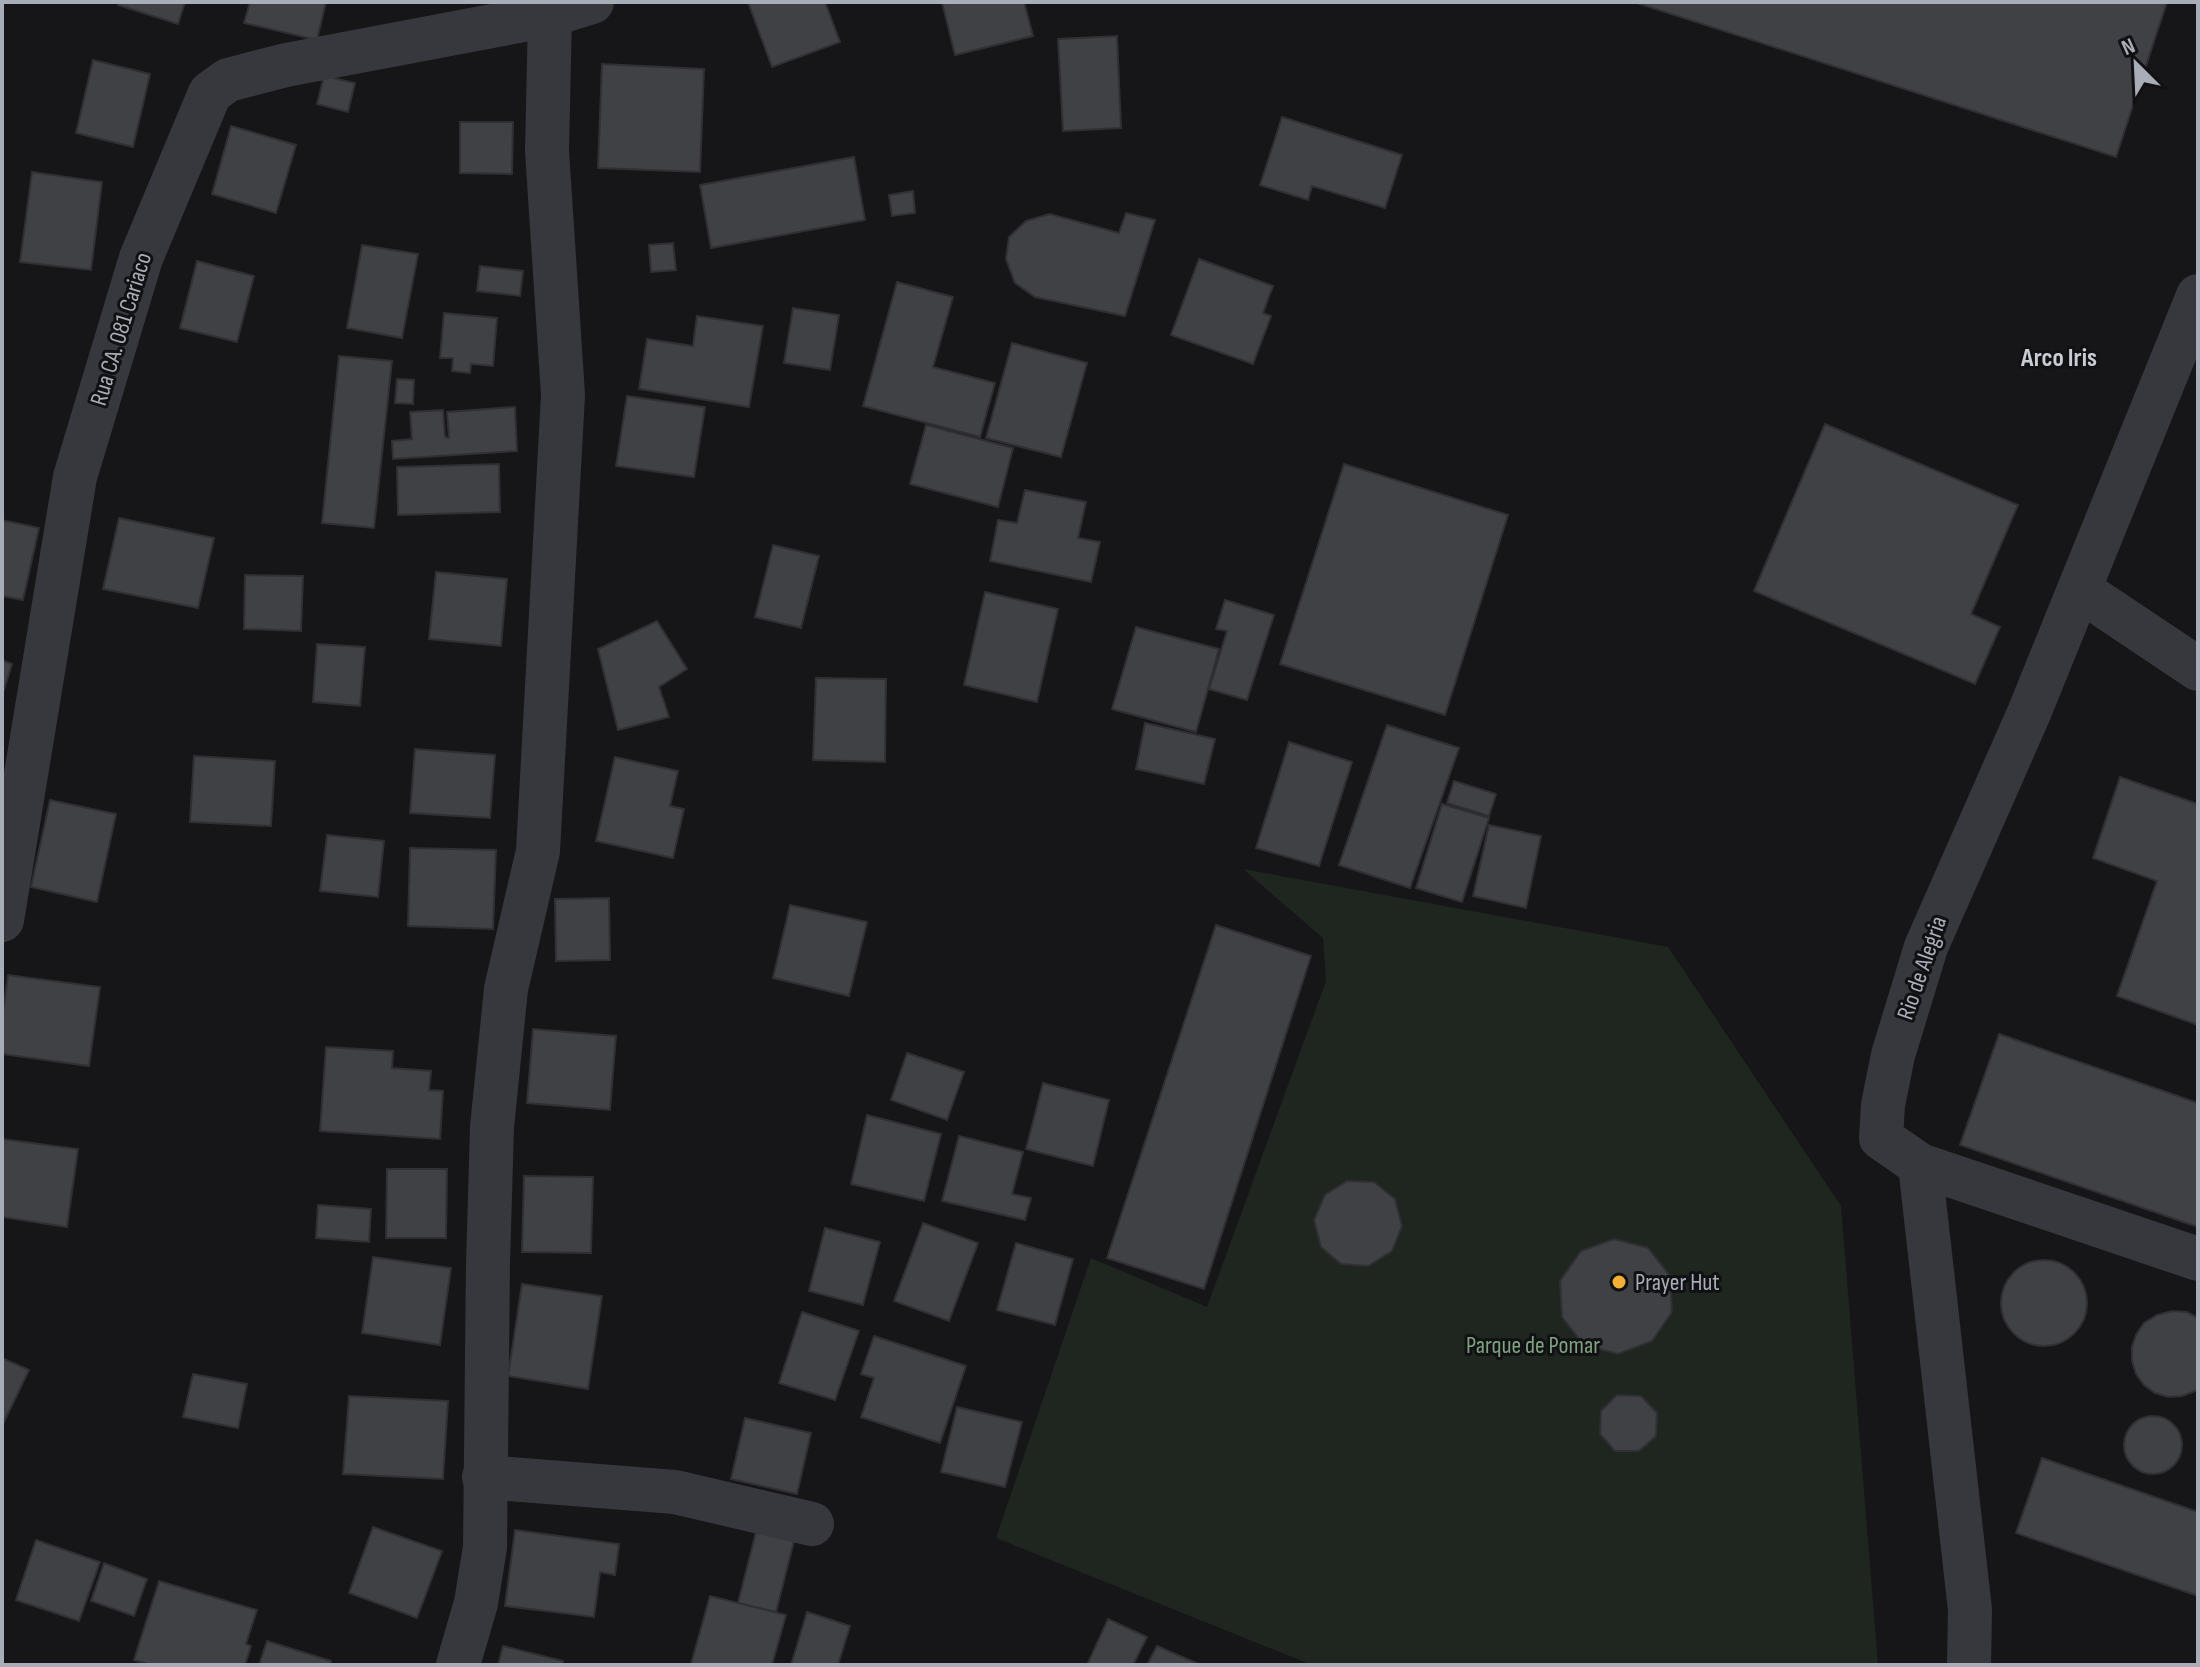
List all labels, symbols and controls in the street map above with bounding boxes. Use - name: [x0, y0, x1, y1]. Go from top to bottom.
- north arrow: [2096, 24, 2176, 104]
- text: N: [2118, 32, 2139, 62]
- street label: Rua CA. 081 Cariaco: [84, 249, 158, 409]
- district label: Arco Iris: [2020, 343, 2097, 374]
- street label: Rio de Alegria: [1891, 912, 1953, 1024]
- place label: Prayer Hut: [1635, 1268, 1720, 1297]
- marker: Prayer Hut: [1610, 1273, 1628, 1291]
- park label: Parque de Pomar: [1466, 1331, 1600, 1360]

